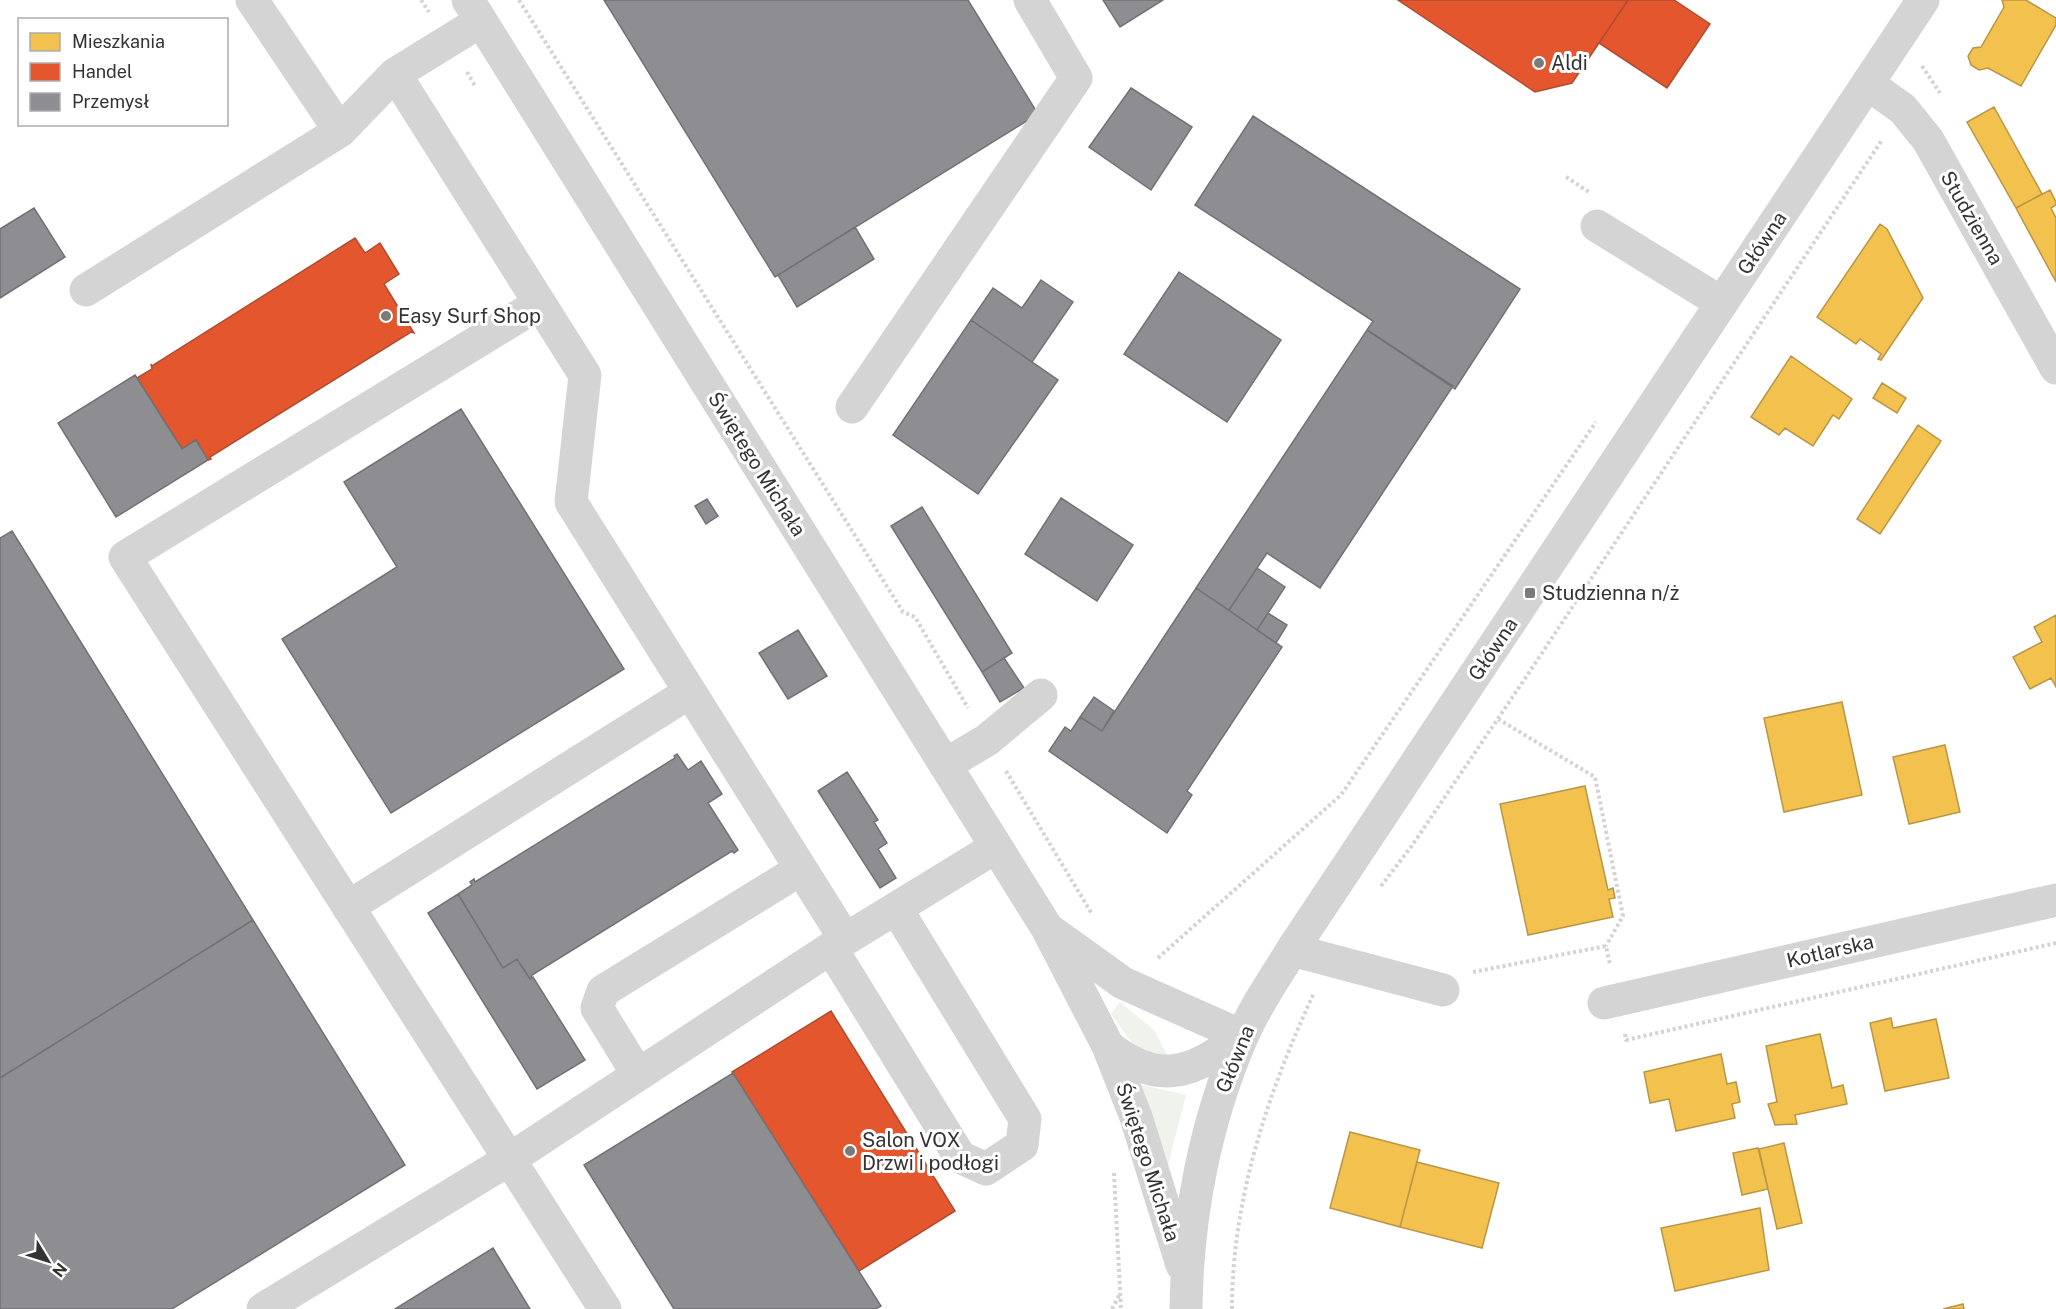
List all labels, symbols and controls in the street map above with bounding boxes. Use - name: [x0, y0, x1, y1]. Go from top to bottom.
- legend: [18, 18, 228, 126]
- text: Mieszkania: [72, 31, 165, 52]
- place label: Aldi: [1551, 51, 1588, 75]
- marker: Aldi: [1532, 56, 1546, 70]
- text: Handel: [72, 61, 132, 82]
- text: Przemysł: [72, 91, 150, 112]
- street label: Studzienna: [1936, 167, 2008, 269]
- street label: Główna: [1732, 207, 1792, 279]
- place label: Easy Surf Shop: [398, 304, 541, 328]
- marker: Easy Surf Shop: [379, 309, 393, 323]
- street label: Świętego Michała: [703, 387, 812, 541]
- place label: Studzienna n/ż: [1542, 581, 1679, 605]
- marker: Studzienna n/ż: [1523, 586, 1537, 600]
- street label: Główna: [1463, 613, 1523, 685]
- street label: Kotlarska: [1784, 929, 1876, 973]
- street label: Główna: [1211, 1022, 1259, 1096]
- street label: Świętego Michała: [1111, 1079, 1186, 1244]
- place label: Salon VOX Drzwi i podłogi: [862, 1128, 999, 1175]
- marker: Salon VOX Drzwi i podłogi: [843, 1144, 857, 1158]
- north arrow: [18, 1231, 78, 1291]
- text: N: [48, 1259, 71, 1281]

